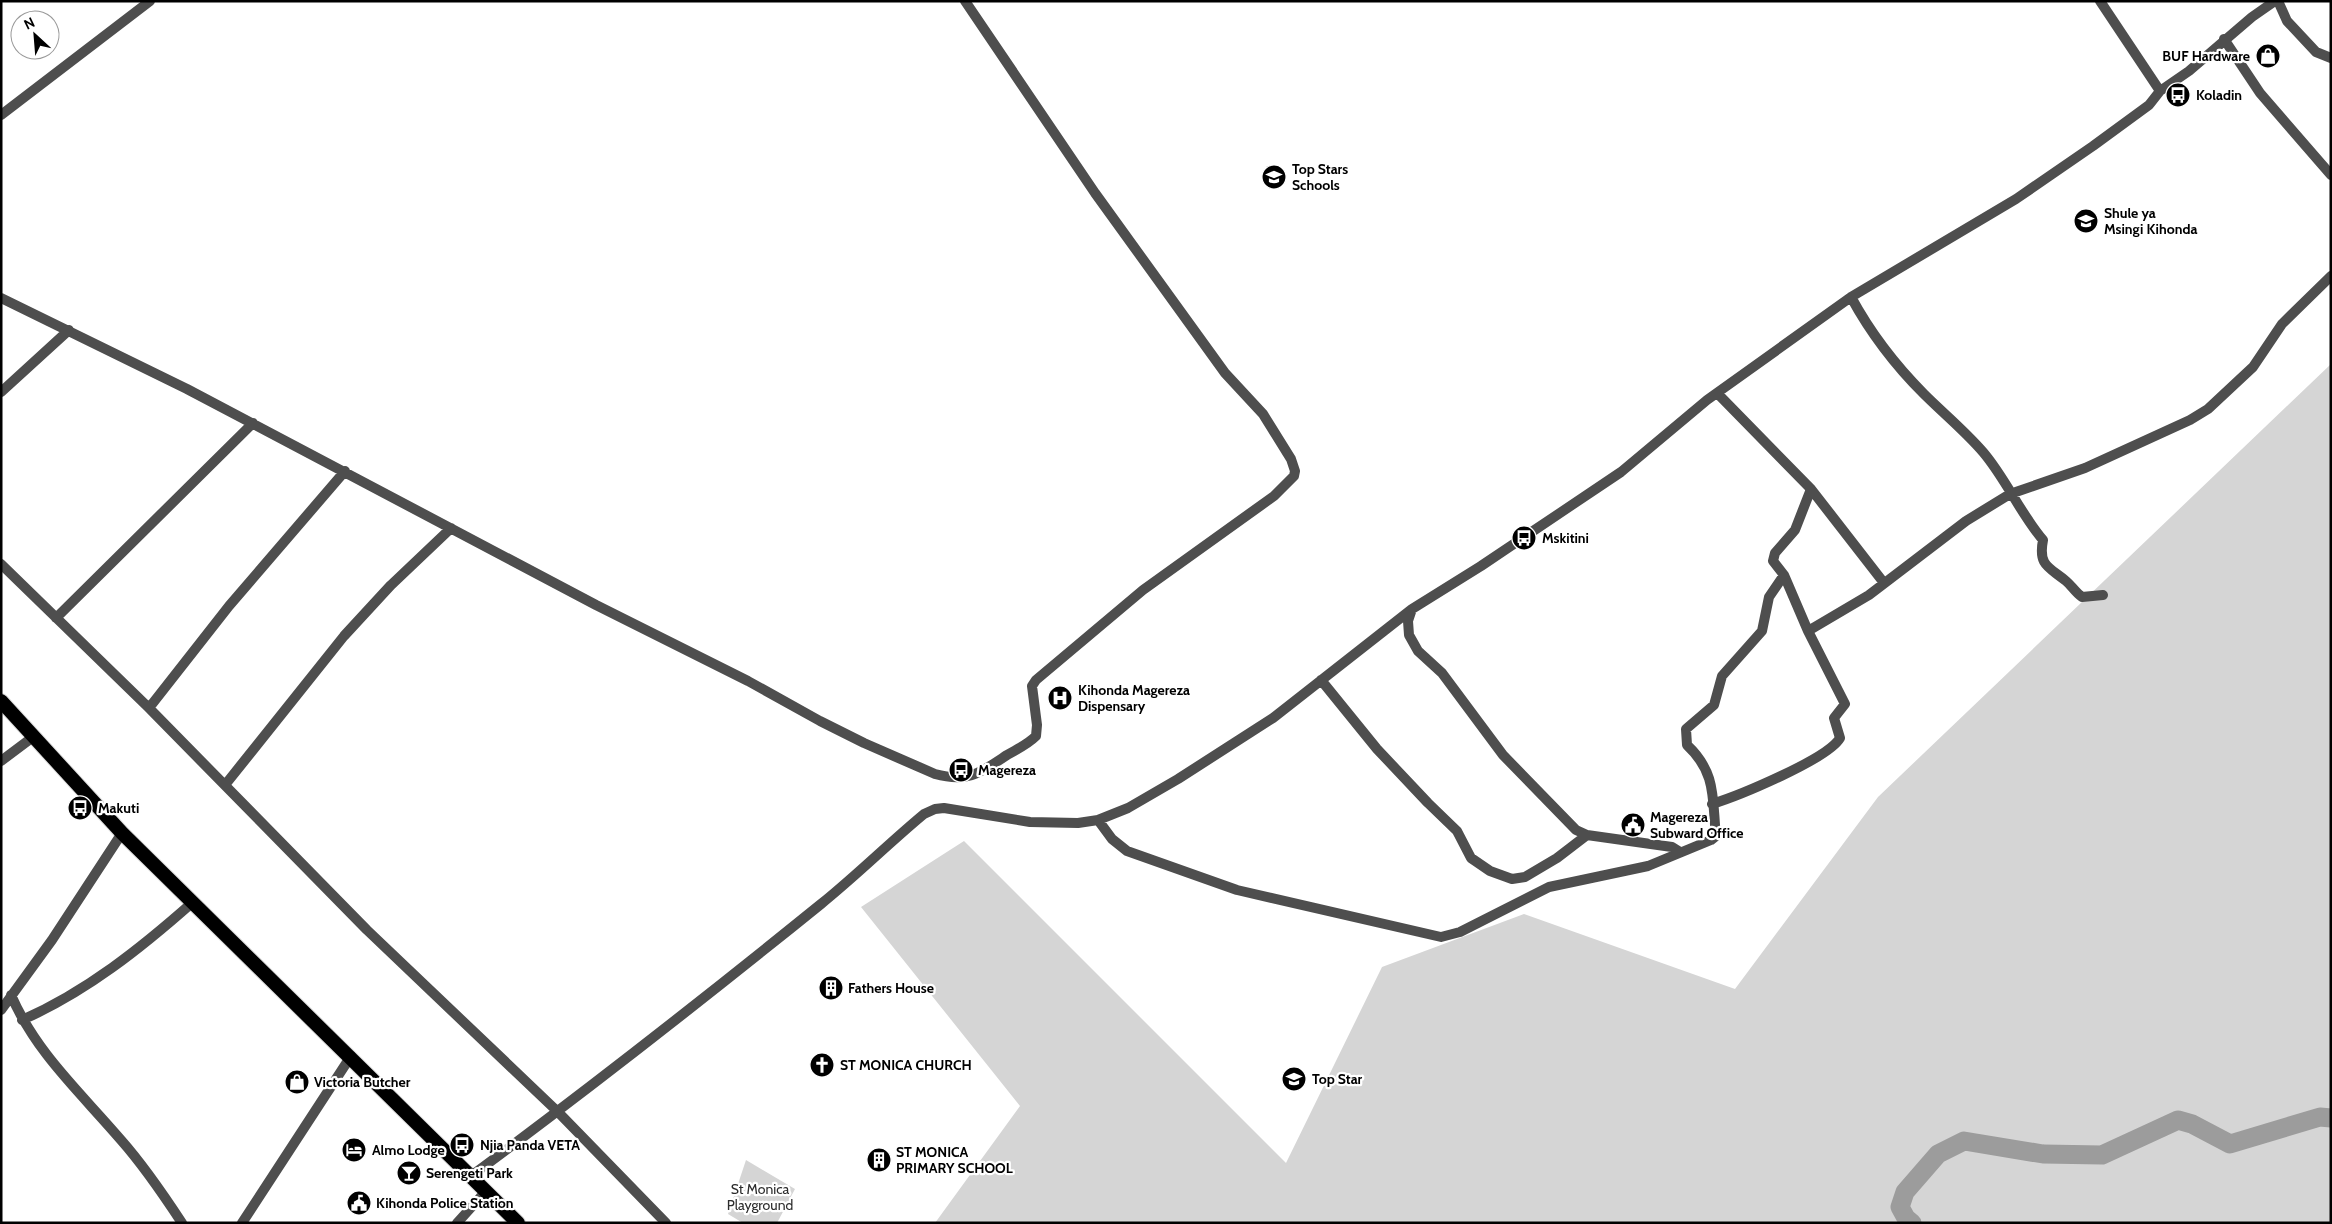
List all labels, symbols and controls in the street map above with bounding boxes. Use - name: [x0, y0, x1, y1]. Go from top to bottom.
- north arrow: [10, 10, 60, 60]
- text: N: [21, 13, 38, 34]
- shop icon: BUF Hardware: [2255, 43, 2281, 69]
- place label: BUF Hardware: [2162, 47, 2250, 65]
- bus stop icon: Koladin: [2165, 82, 2191, 108]
- place label: Koladin: [2196, 86, 2242, 104]
- place label: Top Stars Schools: [1292, 160, 1348, 194]
- school or university icon: Top Stars Schools: [1261, 164, 1287, 190]
- place label: Shule ya Msingi Kihonda: [2104, 204, 2197, 238]
- school or university icon: Shule ya Msingi Kihonda: [2073, 208, 2099, 234]
- bus stop icon: Mskitini: [1511, 525, 1537, 551]
- place label: Mskitini: [1542, 529, 1589, 547]
- place label: Kihonda Magereza Dispensary: [1078, 681, 1190, 715]
- hospital icon: Kihonda Magereza Dispensary: [1047, 685, 1073, 711]
- bus stop icon: Magereza: [948, 757, 974, 783]
- place label: Magereza: [978, 761, 1036, 779]
- bus stop icon: Makuti: [67, 795, 93, 821]
- place label: Makuti: [98, 799, 139, 817]
- place label: Magereza Subward Office: [1650, 808, 1744, 842]
- public building icon: Magereza Subward Office: [1620, 812, 1646, 838]
- building icon: Fathers House: [818, 975, 844, 1001]
- place label: Fathers House: [848, 979, 934, 997]
- church icon: ST MONICA CHURCH: [809, 1052, 835, 1078]
- place label: ST MONICA CHURCH: [840, 1056, 972, 1074]
- school or university icon: Top Star: [1281, 1066, 1307, 1092]
- shop icon: Victoria Butcher: [284, 1069, 310, 1095]
- place label: Top Star: [1312, 1070, 1363, 1088]
- place label: Victoria Butcher: [314, 1073, 411, 1091]
- bus stop icon: Njia Panda VETA: [449, 1132, 475, 1158]
- place label: Njia Panda VETA: [480, 1136, 580, 1154]
- hotel icon: Almo Lodge: [341, 1137, 367, 1163]
- place label: Almo Lodge: [372, 1141, 445, 1159]
- place label: ST MONICA PRIMARY SCHOOL: [896, 1143, 1013, 1177]
- building icon: ST MONICA PRIMARY SCHOOL: [866, 1147, 892, 1173]
- bar icon: Serengeti Park: [396, 1160, 422, 1186]
- place label: Serengeti Park: [426, 1164, 513, 1182]
- park label: St Monica Playground: [727, 1180, 793, 1214]
- public building icon: Kihonda Police Station: [346, 1190, 372, 1216]
- place label: Kihonda Police Station: [376, 1194, 513, 1212]

